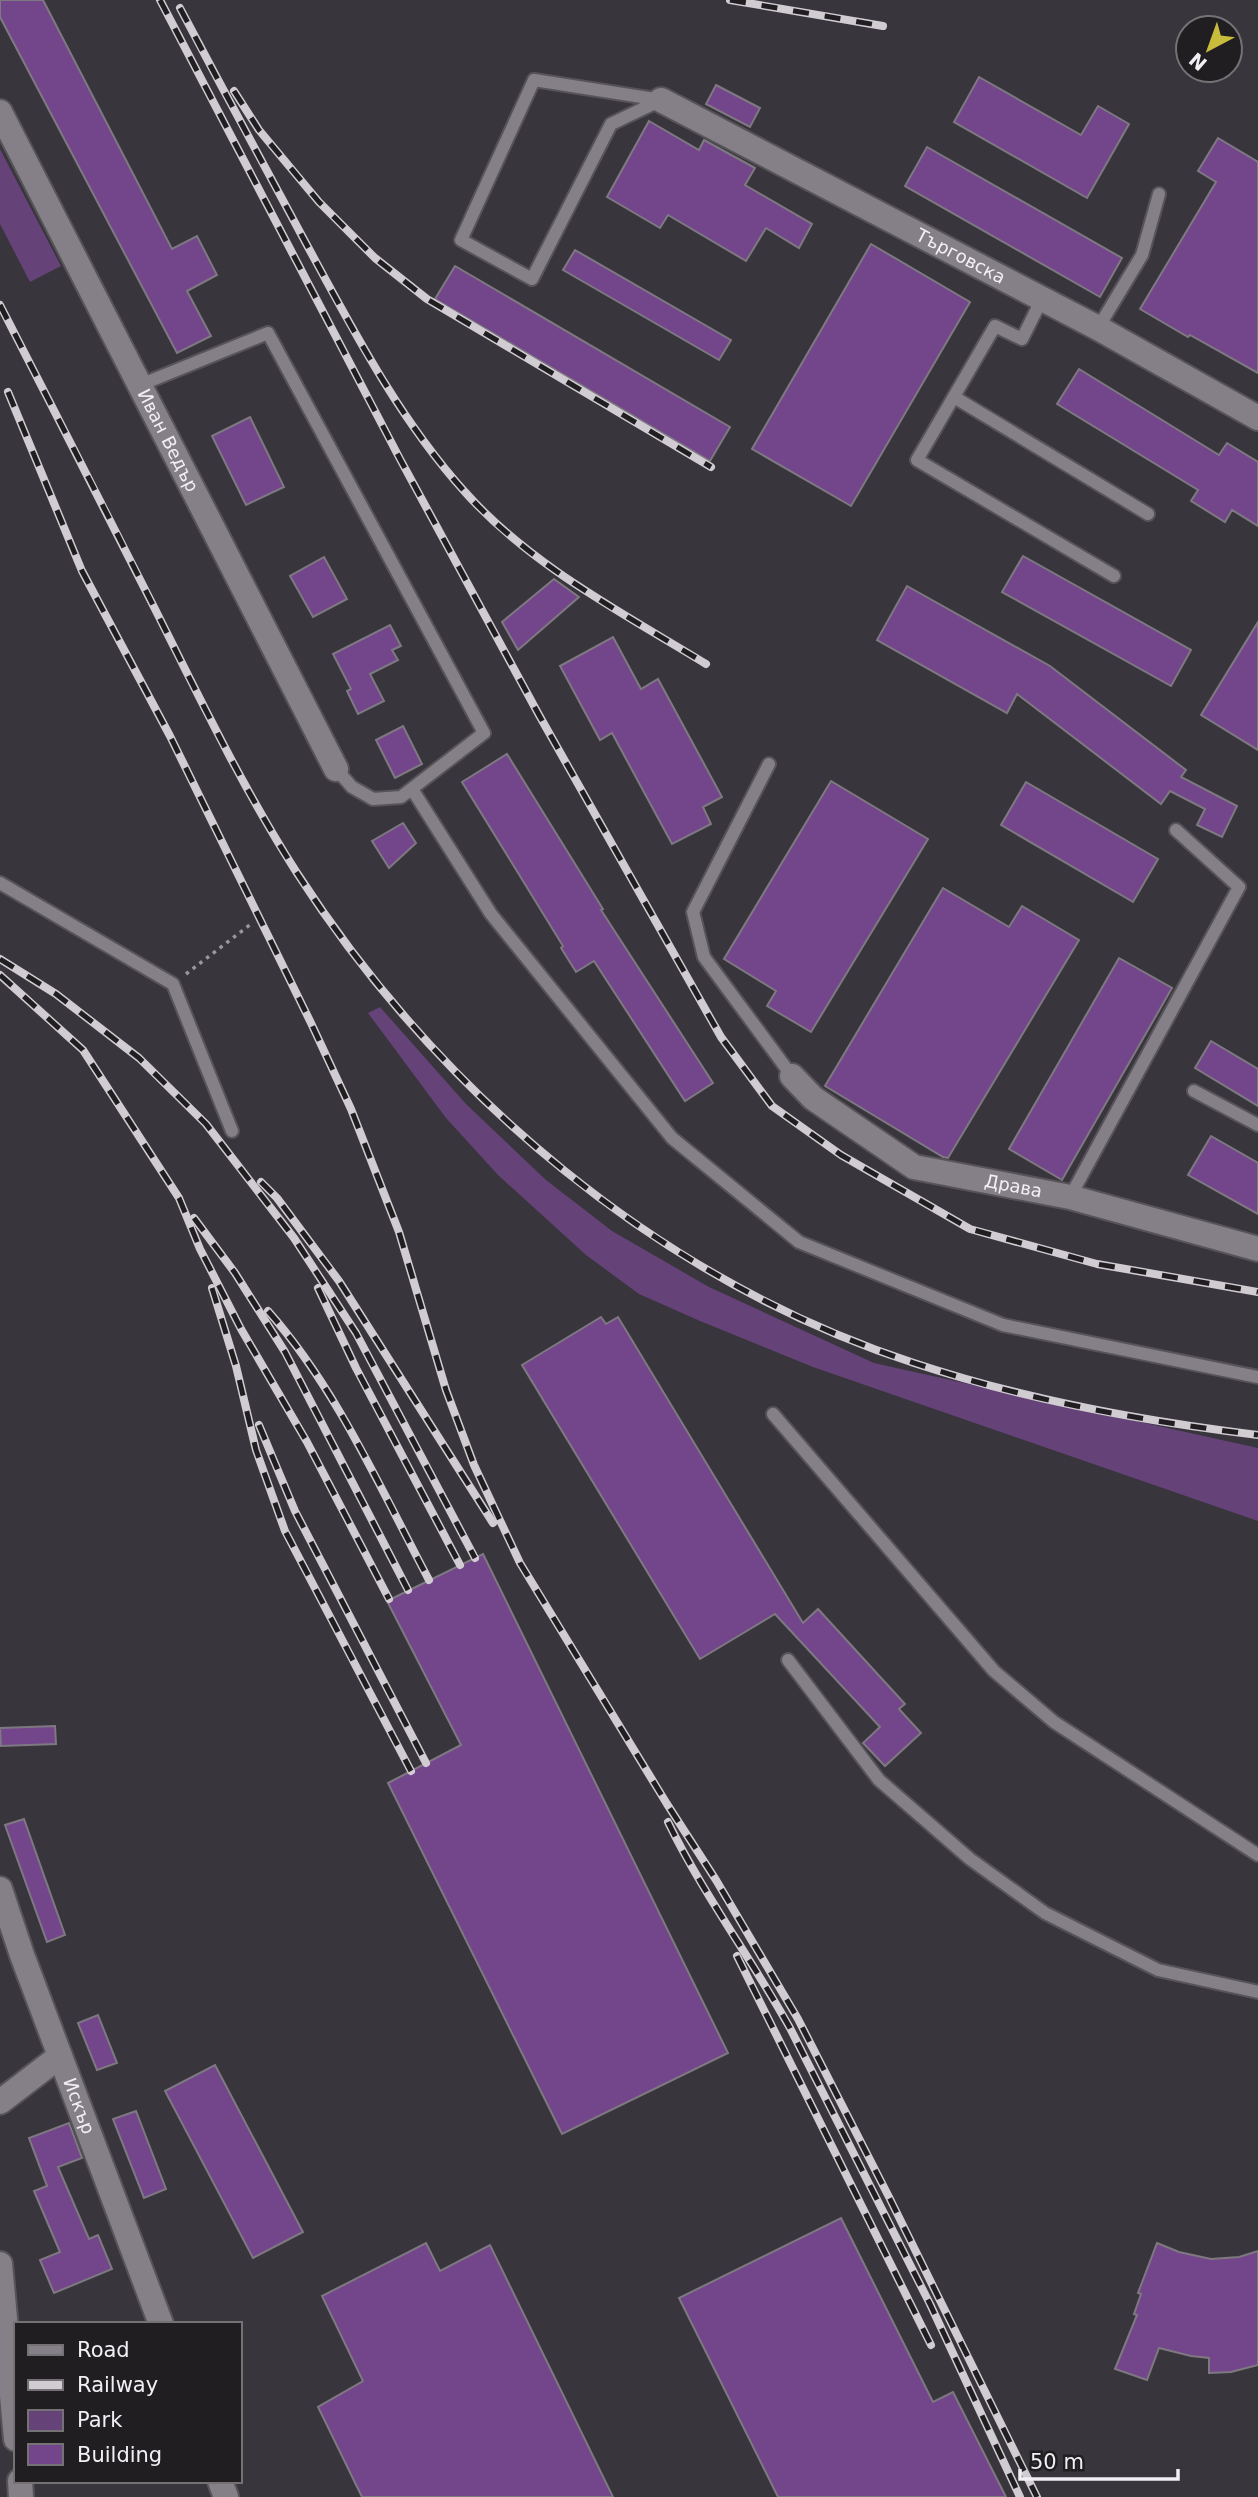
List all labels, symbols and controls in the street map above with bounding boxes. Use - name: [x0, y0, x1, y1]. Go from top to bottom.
- north arrow: [1174, 14, 1244, 84]
- text: N: [1185, 48, 1211, 75]
- street label: Търговска: [912, 223, 1009, 288]
- street label: Иван Ведър: [133, 385, 203, 495]
- street label: Драва: [983, 1170, 1044, 1201]
- street label: Искър: [59, 2075, 99, 2137]
- legend: [14, 2322, 242, 2483]
- text: Road: [77, 2338, 130, 2362]
- text: Railway: [77, 2373, 158, 2397]
- text: Park: [77, 2408, 123, 2432]
- scale bar: [1020, 2438, 1178, 2482]
- text: Building: [77, 2443, 162, 2467]
- text: 50 m: [1030, 2450, 1084, 2474]

